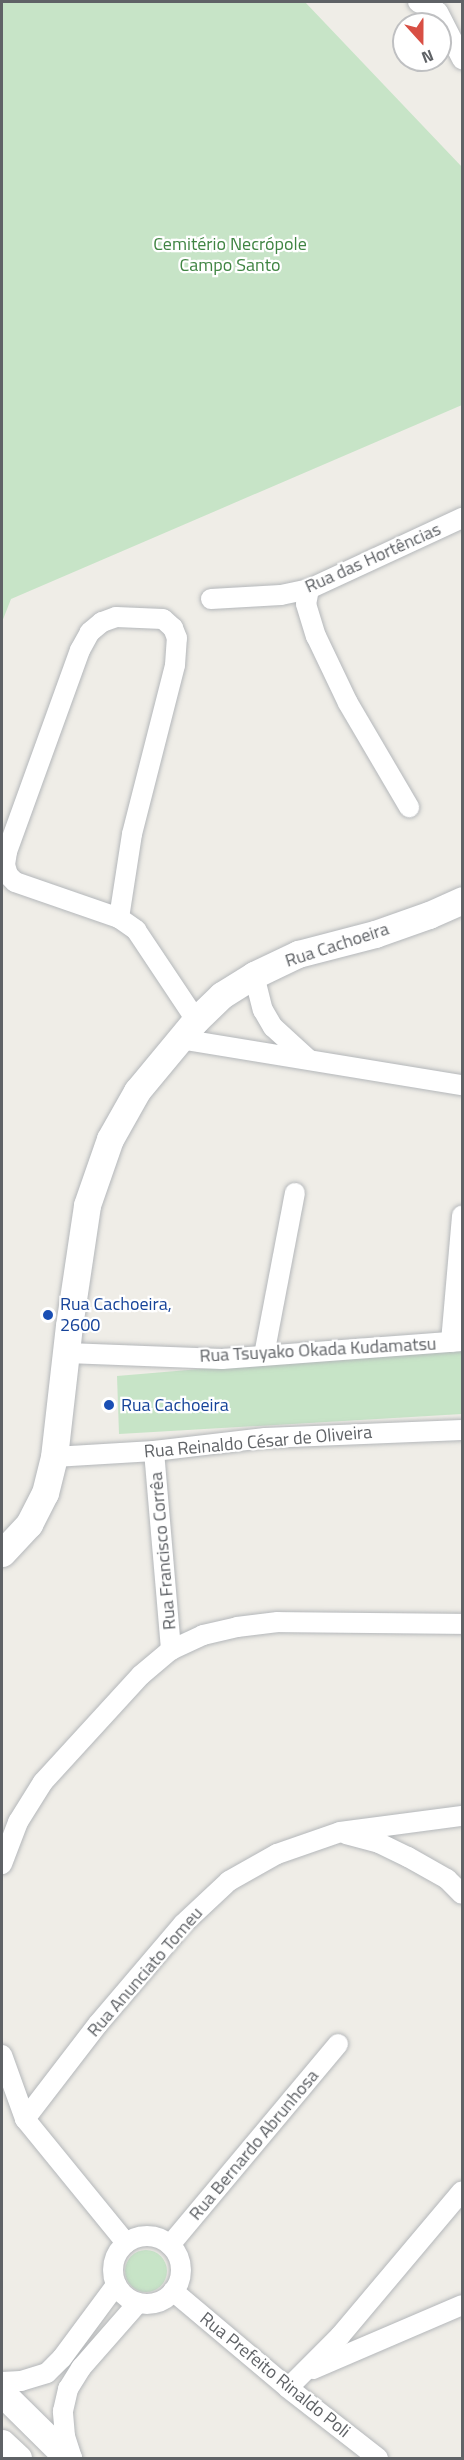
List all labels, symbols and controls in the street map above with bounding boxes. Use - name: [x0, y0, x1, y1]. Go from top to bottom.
- north arrow: [392, 12, 452, 72]
- text: N: [418, 44, 437, 70]
- park label: Cemitério Necrópole Campo Santo: [153, 234, 307, 276]
- street label: Rua das Hortências: [302, 518, 444, 598]
- street label: Rua Cachoeira: [282, 918, 392, 972]
- place label: Rua Cachoeira, 2600: [60, 1294, 172, 1336]
- marker: Rua Cachoeira, 2600: [41, 1308, 55, 1322]
- street label: Rua Tsuyako Okada Kudamatsu: [199, 1333, 437, 1367]
- place label: Rua Cachoeira: [121, 1394, 229, 1416]
- marker: Rua Cachoeira: [102, 1398, 116, 1412]
- street label: Rua Reinaldo César de Oliveira: [143, 1421, 373, 1463]
- street label: Rua Francisco Corrêa: [145, 1471, 181, 1631]
- street label: Rua Anunciato Tomeu: [83, 1903, 207, 2041]
- street label: Rua Bernardo Abrunhosa: [185, 2065, 323, 2225]
- street label: Rua Prefeito Rinaldo Poli: [196, 2308, 354, 2442]

